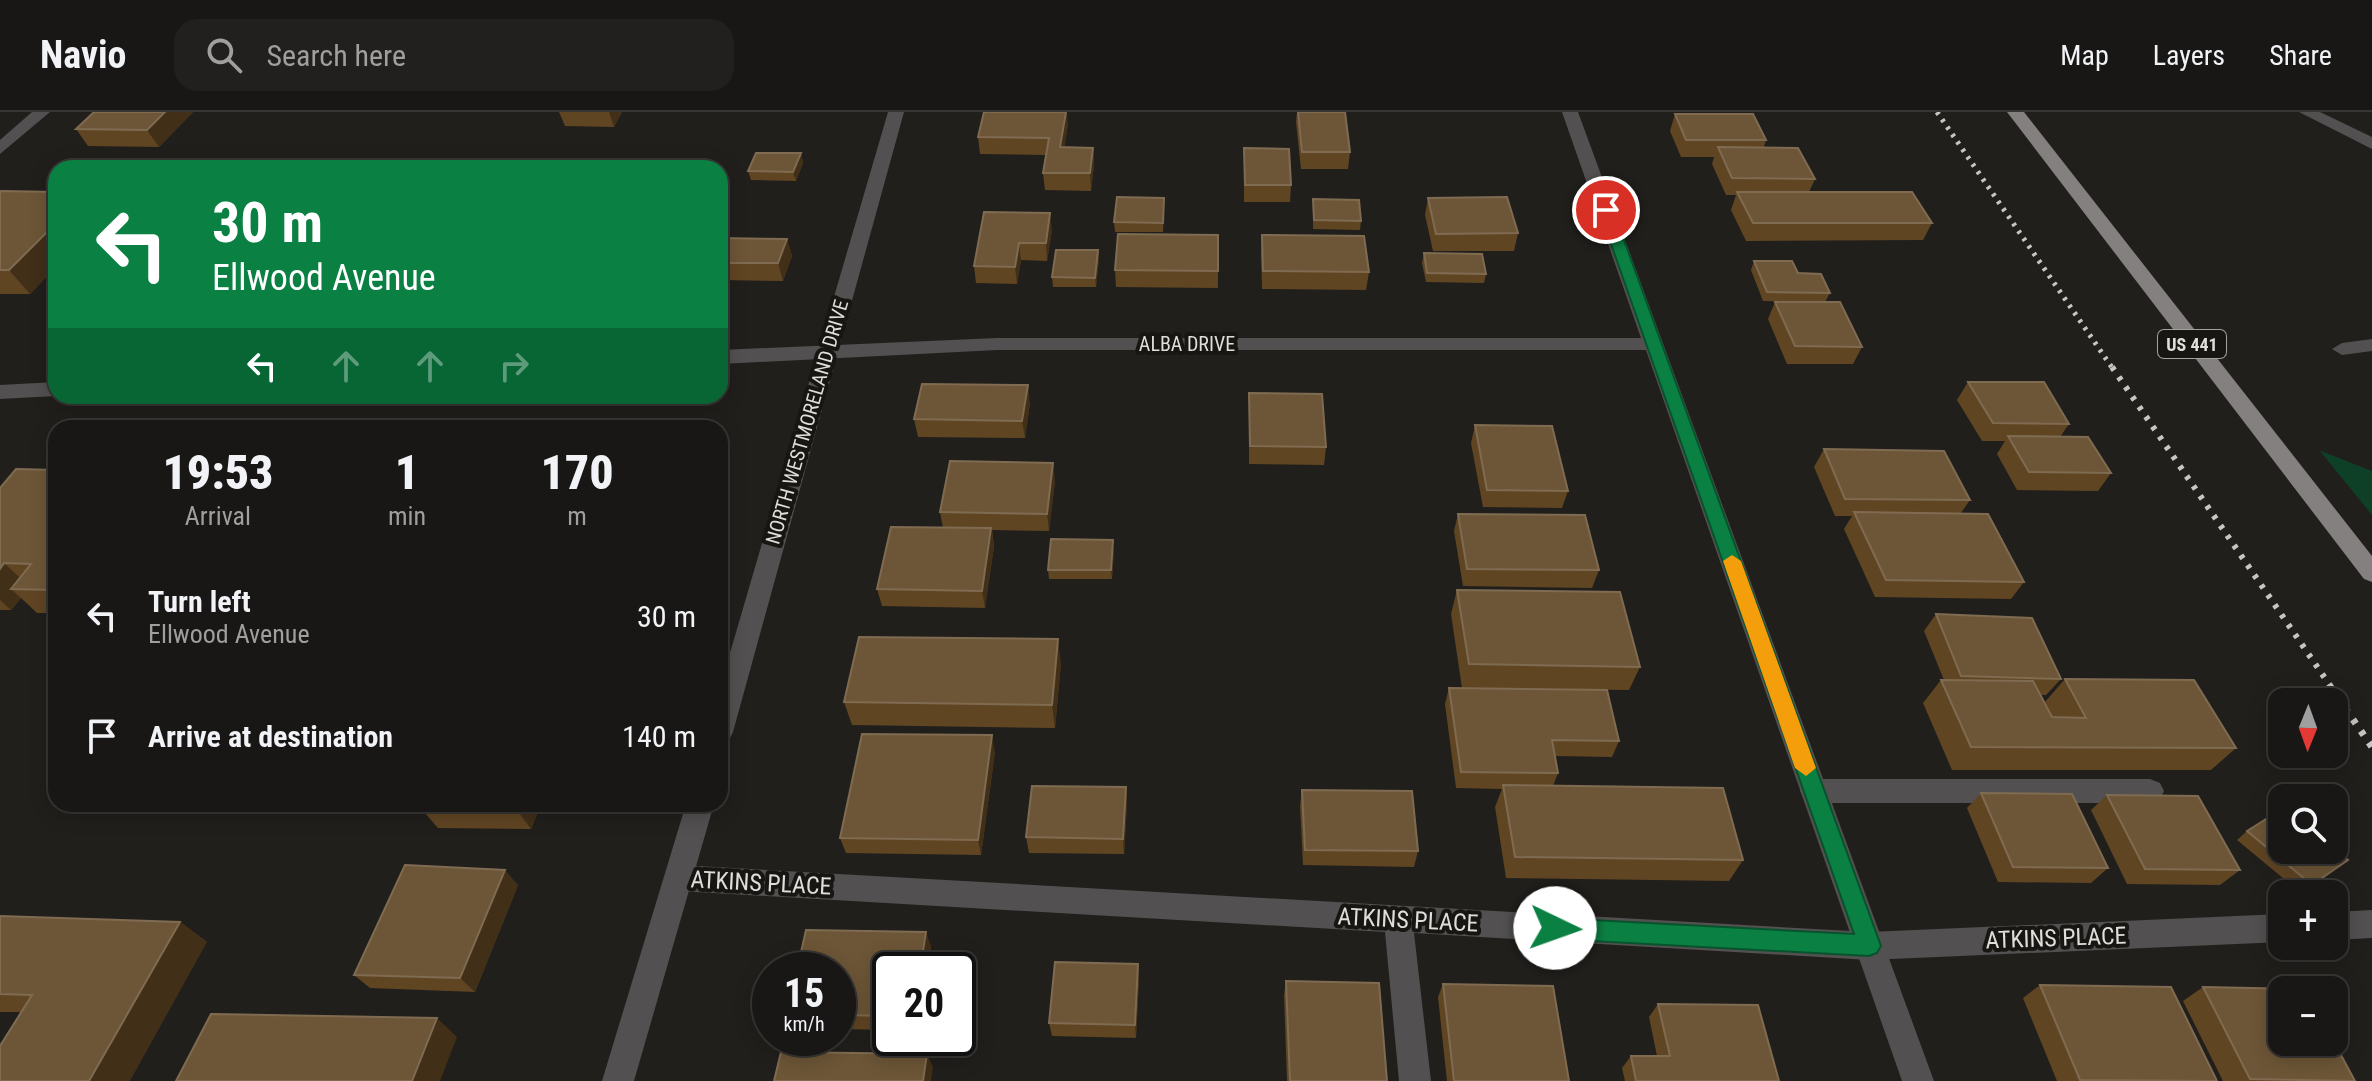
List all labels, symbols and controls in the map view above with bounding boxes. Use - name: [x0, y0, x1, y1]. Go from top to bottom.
- search box: [174, 19, 734, 91]
- text: Navio: [40, 33, 126, 77]
- icon: search: [202, 33, 246, 77]
- text: Search here: [266, 38, 406, 73]
- text: Map: [2060, 39, 2109, 72]
- text: Layers: [2153, 39, 2225, 72]
- text: Share: [2269, 39, 2332, 72]
- pin: [1572, 176, 1640, 244]
- icon: arrive: [1584, 188, 1628, 232]
- text: 30 m: [212, 190, 323, 256]
- icon: left: [80, 192, 184, 296]
- text: Ellwood Avenue: [212, 257, 436, 299]
- street label: NORTH WESTMORELAND DRIVE: [761, 297, 853, 547]
- road number: US 441: [2158, 330, 2226, 358]
- street label: ALBA DRIVE: [1139, 332, 1235, 356]
- icon: left: [240, 344, 284, 388]
- icon: ahead: [324, 344, 368, 388]
- icon: ahead: [408, 344, 452, 388]
- icon: right: [492, 344, 536, 388]
- text: 19:53: [162, 444, 274, 501]
- text: 1: [395, 444, 419, 501]
- text: 170: [540, 444, 614, 501]
- text: Arrival: [185, 501, 251, 531]
- text: min: [388, 501, 426, 531]
- text: m: [567, 501, 587, 531]
- text: Turn left: [148, 584, 251, 619]
- icon: left: [80, 594, 124, 638]
- text: 30 m: [637, 599, 696, 634]
- text: Ellwood Avenue: [148, 619, 310, 649]
- north arrow: [2268, 688, 2348, 768]
- map controls: [2268, 688, 2348, 1056]
- icon: arrive: [80, 714, 124, 758]
- text: Arrive at destination: [148, 719, 393, 754]
- text: 140 m: [622, 719, 696, 754]
- button: search: [2268, 784, 2348, 864]
- street label: ATKINS PLACE: [690, 865, 832, 901]
- button: +: [2268, 880, 2348, 960]
- position arrow: [1513, 886, 1597, 970]
- street label: ATKINS PLACE: [1337, 902, 1479, 938]
- street label: ATKINS PLACE: [1985, 922, 2127, 954]
- speed limit sign: 20: [872, 952, 976, 1056]
- text: 15: [784, 970, 824, 1017]
- button: −: [2268, 976, 2348, 1056]
- text: km/h: [783, 1012, 825, 1036]

